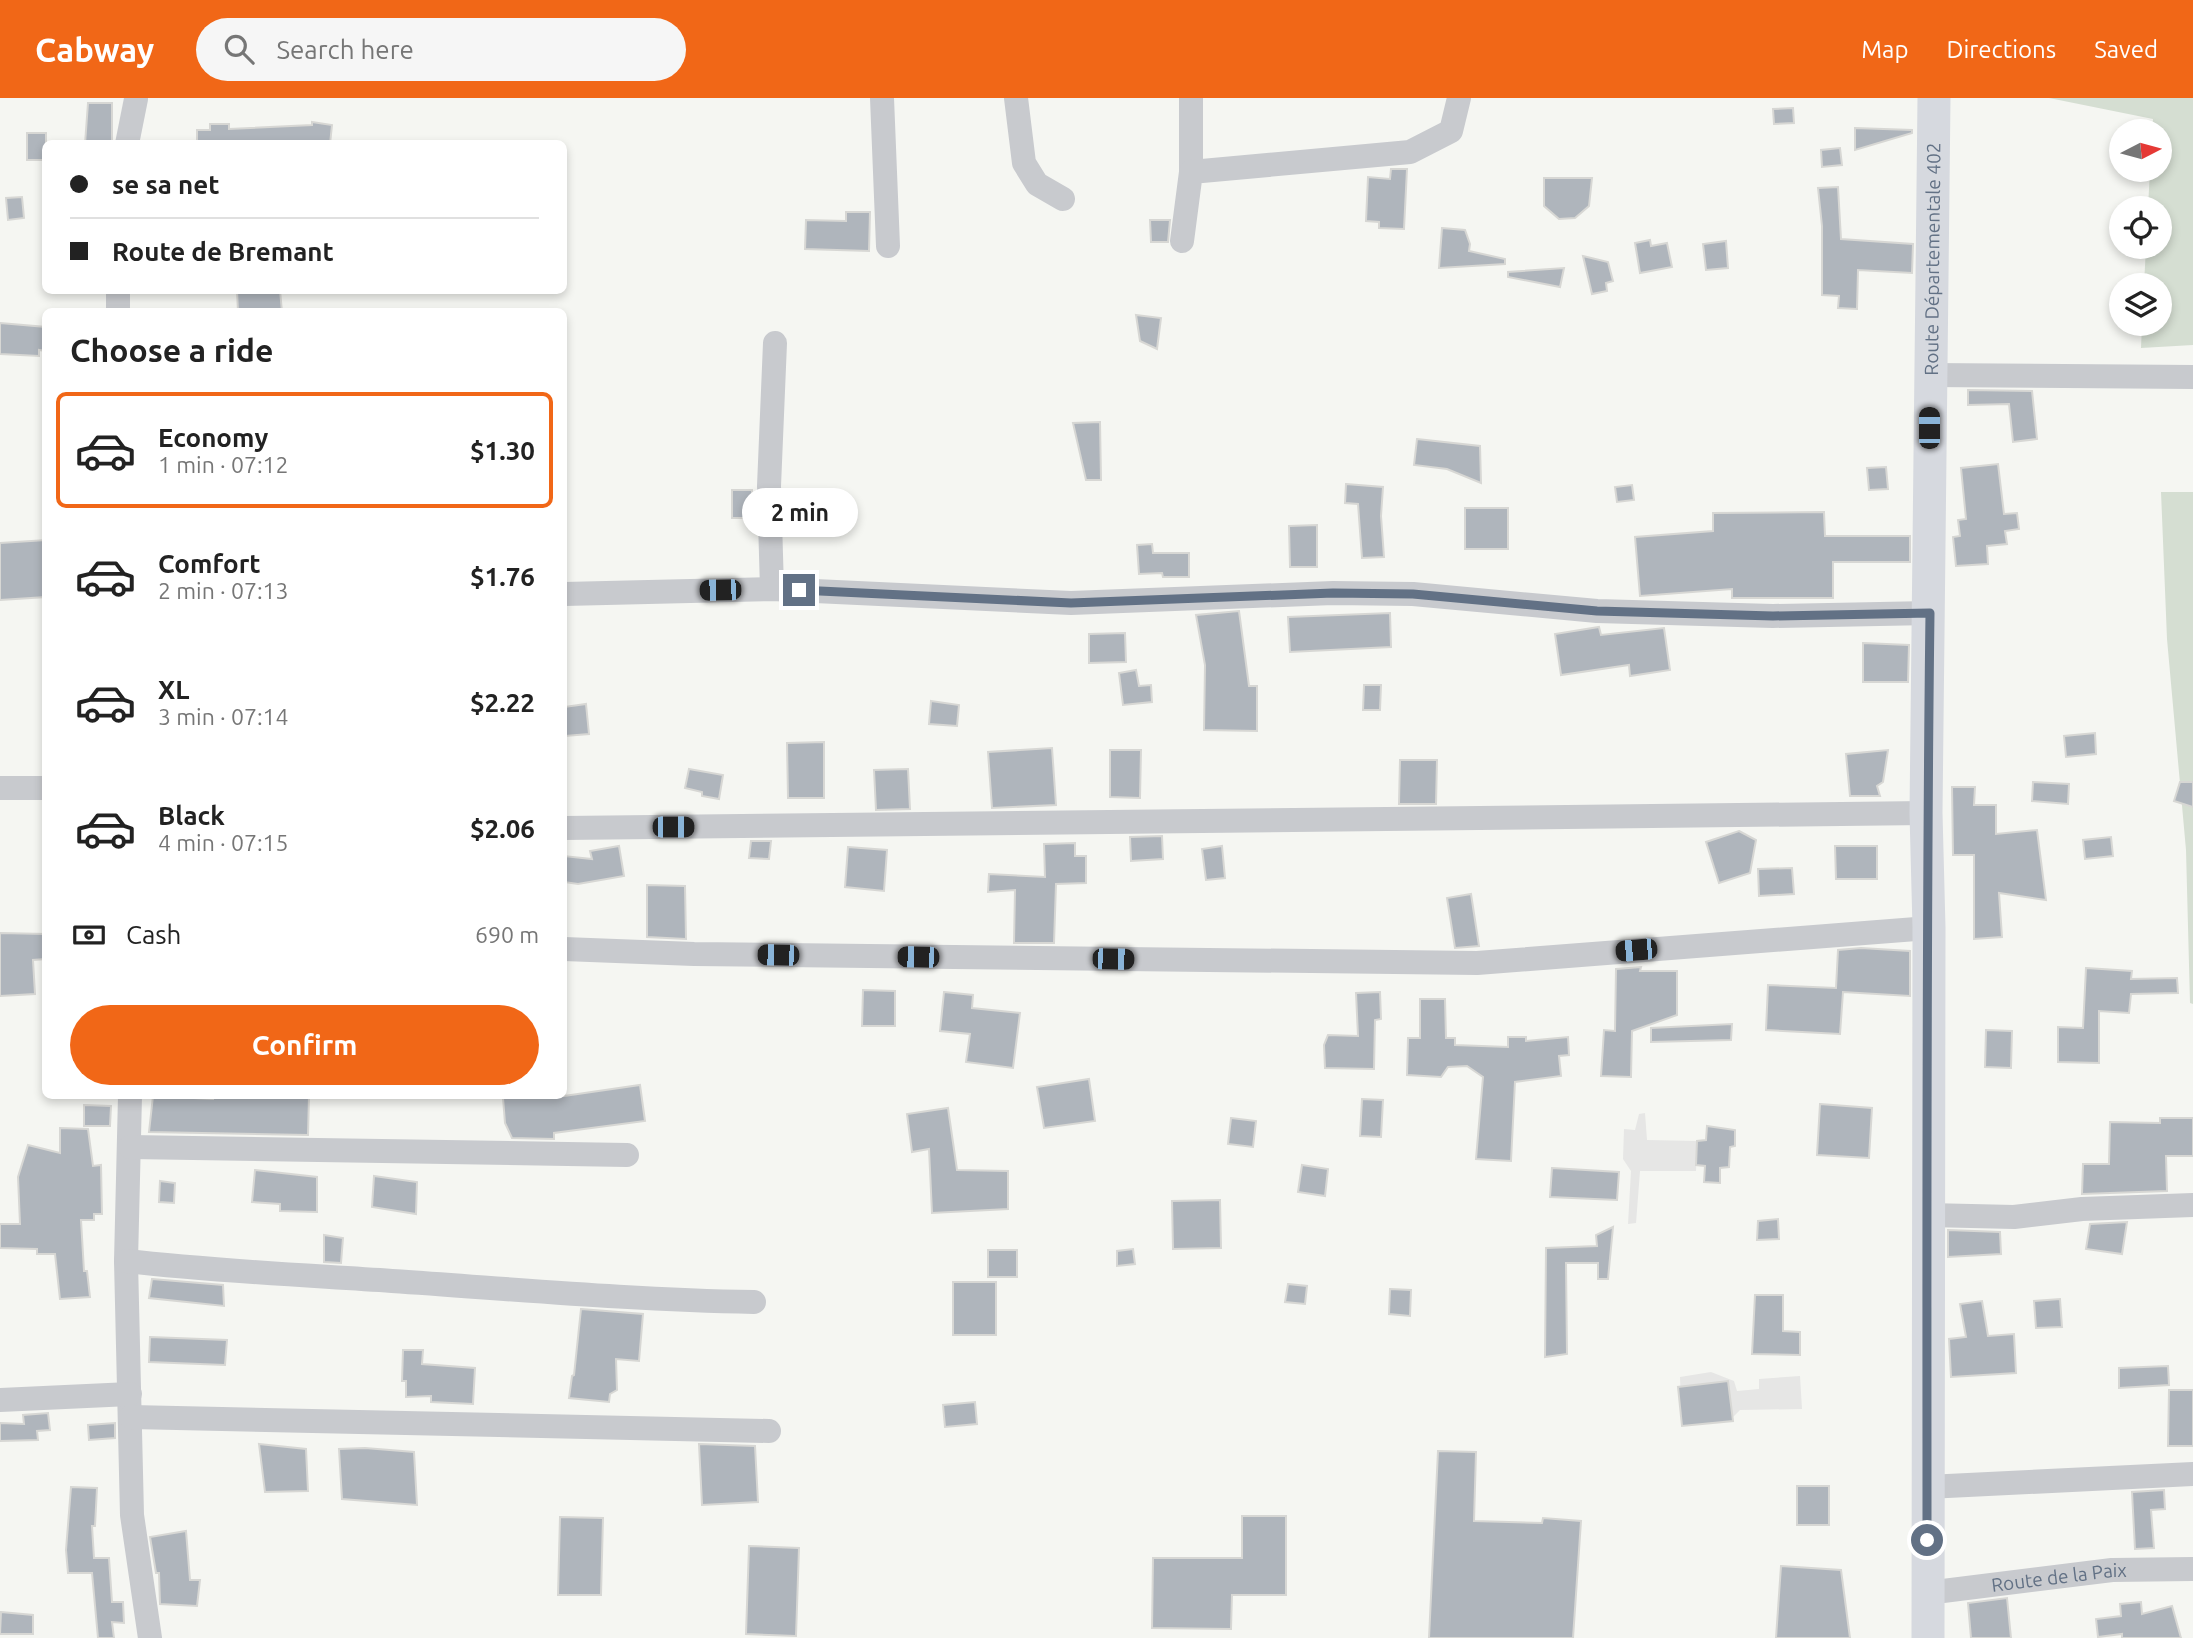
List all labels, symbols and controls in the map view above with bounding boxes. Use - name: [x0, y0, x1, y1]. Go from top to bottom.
- search box: [196, 18, 686, 81]
- icon: search: [220, 30, 258, 68]
- text: Cabway: [35, 31, 154, 68]
- text: Search here: [276, 35, 414, 64]
- text: Map: [1861, 36, 1908, 63]
- text: Directions: [1946, 36, 2056, 63]
- text: Saved: [2094, 36, 2158, 63]
- north arrow: [2109, 119, 2172, 182]
- map controls: [2109, 119, 2172, 336]
- street label: Route Départementale 402: [1920, 142, 1945, 376]
- text: se sa net: [112, 170, 219, 199]
- button: locate: [2109, 196, 2172, 259]
- text: Route de Bremant: [112, 237, 334, 266]
- button: layers: [2109, 273, 2172, 336]
- text: Choose a ride: [70, 332, 273, 368]
- car: [1919, 407, 1940, 449]
- icon: car: [74, 419, 137, 482]
- text: Economy: [158, 423, 268, 452]
- text: $1.30: [470, 436, 535, 465]
- text: 1 min · 07:12: [158, 452, 289, 477]
- callout: 2 min: [741, 489, 857, 538]
- text: 2 min: [771, 500, 829, 525]
- icon: car: [74, 545, 137, 608]
- text: Comfort: [158, 549, 261, 578]
- text: $1.76: [470, 562, 535, 591]
- route end: [783, 574, 815, 606]
- text: 2 min · 07:13: [158, 578, 289, 603]
- car: [699, 579, 742, 601]
- icon: car: [74, 671, 137, 734]
- text: XL: [158, 675, 189, 704]
- text: $2.22: [470, 688, 535, 717]
- text: 3 min · 07:14: [158, 704, 289, 729]
- icon: car: [74, 797, 137, 860]
- text: Black: [158, 801, 225, 830]
- text: $2.06: [470, 814, 535, 843]
- car: [653, 817, 695, 838]
- text: 4 min · 07:15: [158, 830, 289, 855]
- icon: cash: [70, 916, 108, 954]
- text: Cash: [126, 920, 181, 949]
- text: 690 m: [475, 922, 539, 947]
- car: [1615, 938, 1658, 962]
- car: [757, 944, 800, 966]
- car: [897, 946, 940, 968]
- car: [1092, 948, 1135, 970]
- button: Confirm: [70, 1005, 539, 1085]
- route start: [1911, 1524, 1943, 1556]
- street label: Route de la Paix: [1990, 1559, 2127, 1596]

